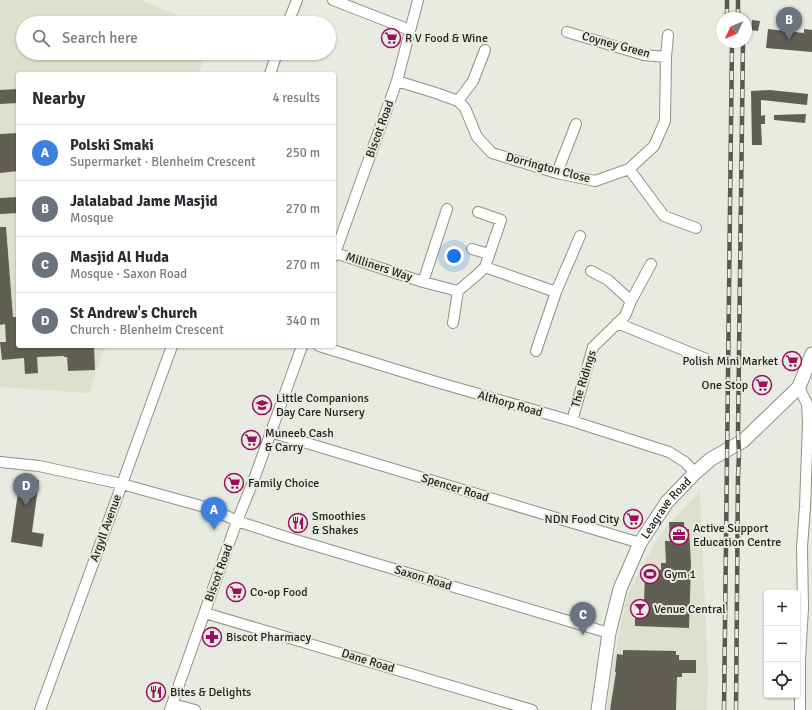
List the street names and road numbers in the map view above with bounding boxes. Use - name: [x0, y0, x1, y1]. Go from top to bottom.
- street label: Coyney Green: [580, 29, 652, 61]
- street label: Biscot Road: [363, 98, 397, 160]
- street label: Dorrington Close: [504, 150, 592, 186]
- street label: Milliners Way: [344, 249, 415, 285]
- street label: The Ridings: [568, 348, 600, 410]
- street label: Althorp Road: [476, 388, 544, 420]
- street label: Spencer Road: [419, 471, 491, 505]
- street label: Leagrave Road: [637, 474, 694, 542]
- street label: Argyll Avenue: [87, 492, 125, 564]
- street label: Biscot Road: [202, 542, 236, 604]
- street label: Saxon Road: [393, 562, 453, 594]
- street label: Dane Road: [340, 646, 396, 676]

